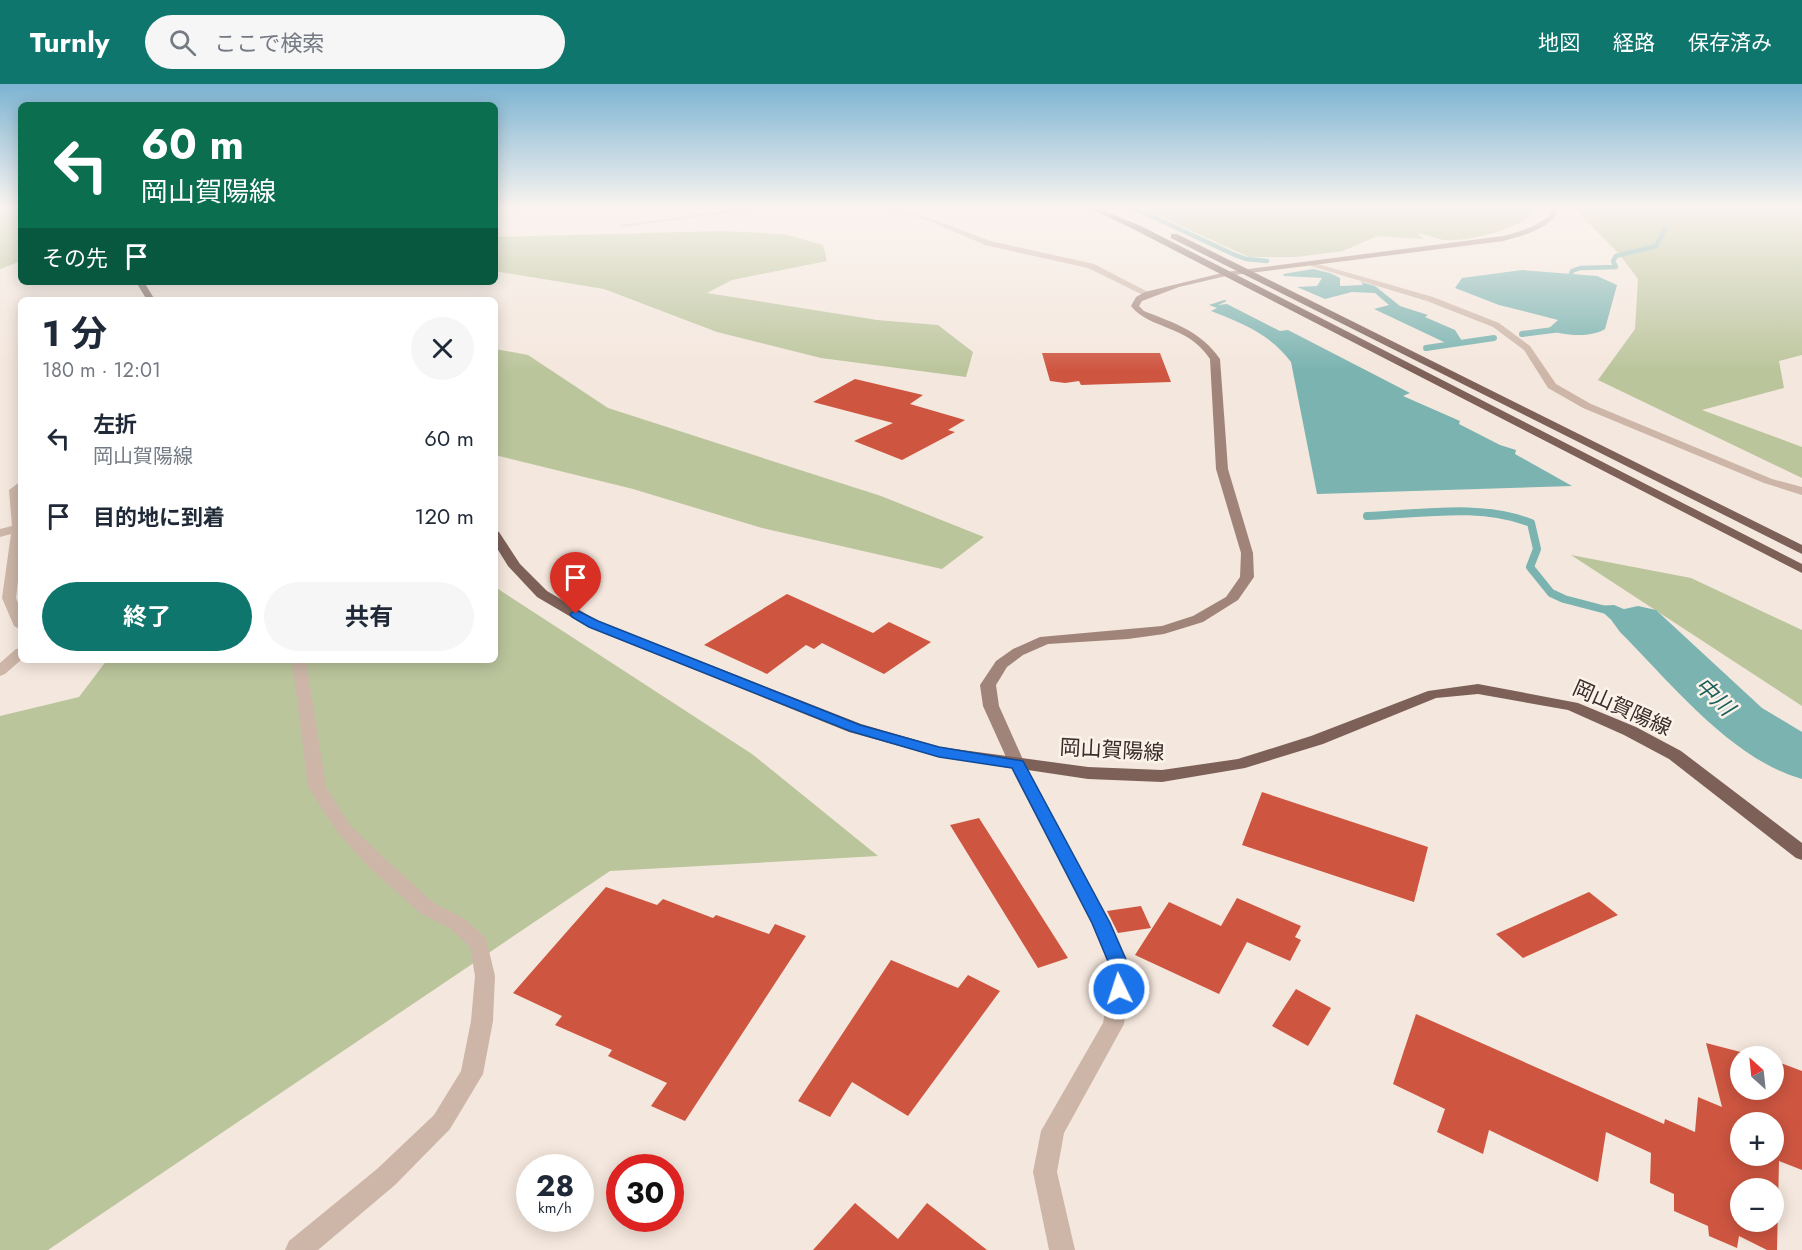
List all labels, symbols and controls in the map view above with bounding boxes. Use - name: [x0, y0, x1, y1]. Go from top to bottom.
- search box: [145, 15, 565, 69]
- text: Turnly: [30, 22, 109, 63]
- icon: search: [166, 26, 199, 59]
- text: ここで検索: [214, 27, 324, 59]
- text: 地図: [1538, 28, 1580, 58]
- text: 経路: [1613, 28, 1655, 58]
- text: 保存済み: [1688, 28, 1772, 58]
- text: 60 m: [141, 114, 244, 175]
- icon: left: [42, 126, 120, 204]
- text: 岡山賀陽線: [141, 172, 276, 211]
- icon: arrive: [120, 240, 153, 273]
- text: その先: [42, 242, 108, 274]
- text: 1 分: [42, 307, 107, 359]
- button: close: [411, 317, 474, 380]
- text: 180 m · 12:01: [42, 356, 161, 385]
- text: 左折: [93, 408, 137, 440]
- icon: left: [42, 422, 75, 455]
- text: 60 m: [424, 422, 474, 454]
- text: 岡山賀陽線: [93, 442, 193, 471]
- icon: arrive: [42, 500, 75, 533]
- text: 120 m: [415, 500, 474, 532]
- text: 目的地に到着: [93, 501, 225, 533]
- pin: [550, 552, 601, 614]
- icon: arrive: [559, 561, 592, 594]
- button: 終了: [42, 582, 252, 651]
- button: 共有: [264, 582, 474, 651]
- water label: 中川: [1688, 669, 1743, 724]
- street label: 岡山賀陽線: [1568, 673, 1676, 743]
- street label: 岡山賀陽線: [1059, 732, 1165, 768]
- position arrow: [1087, 957, 1151, 1021]
- north arrow: [1730, 1046, 1784, 1100]
- map controls: [1730, 1046, 1784, 1232]
- button: +: [1730, 1112, 1784, 1166]
- speed limit sign: 30: [606, 1154, 684, 1232]
- text: 28: [536, 1164, 574, 1207]
- button: −: [1730, 1178, 1784, 1232]
- text: km/h: [538, 1197, 572, 1219]

